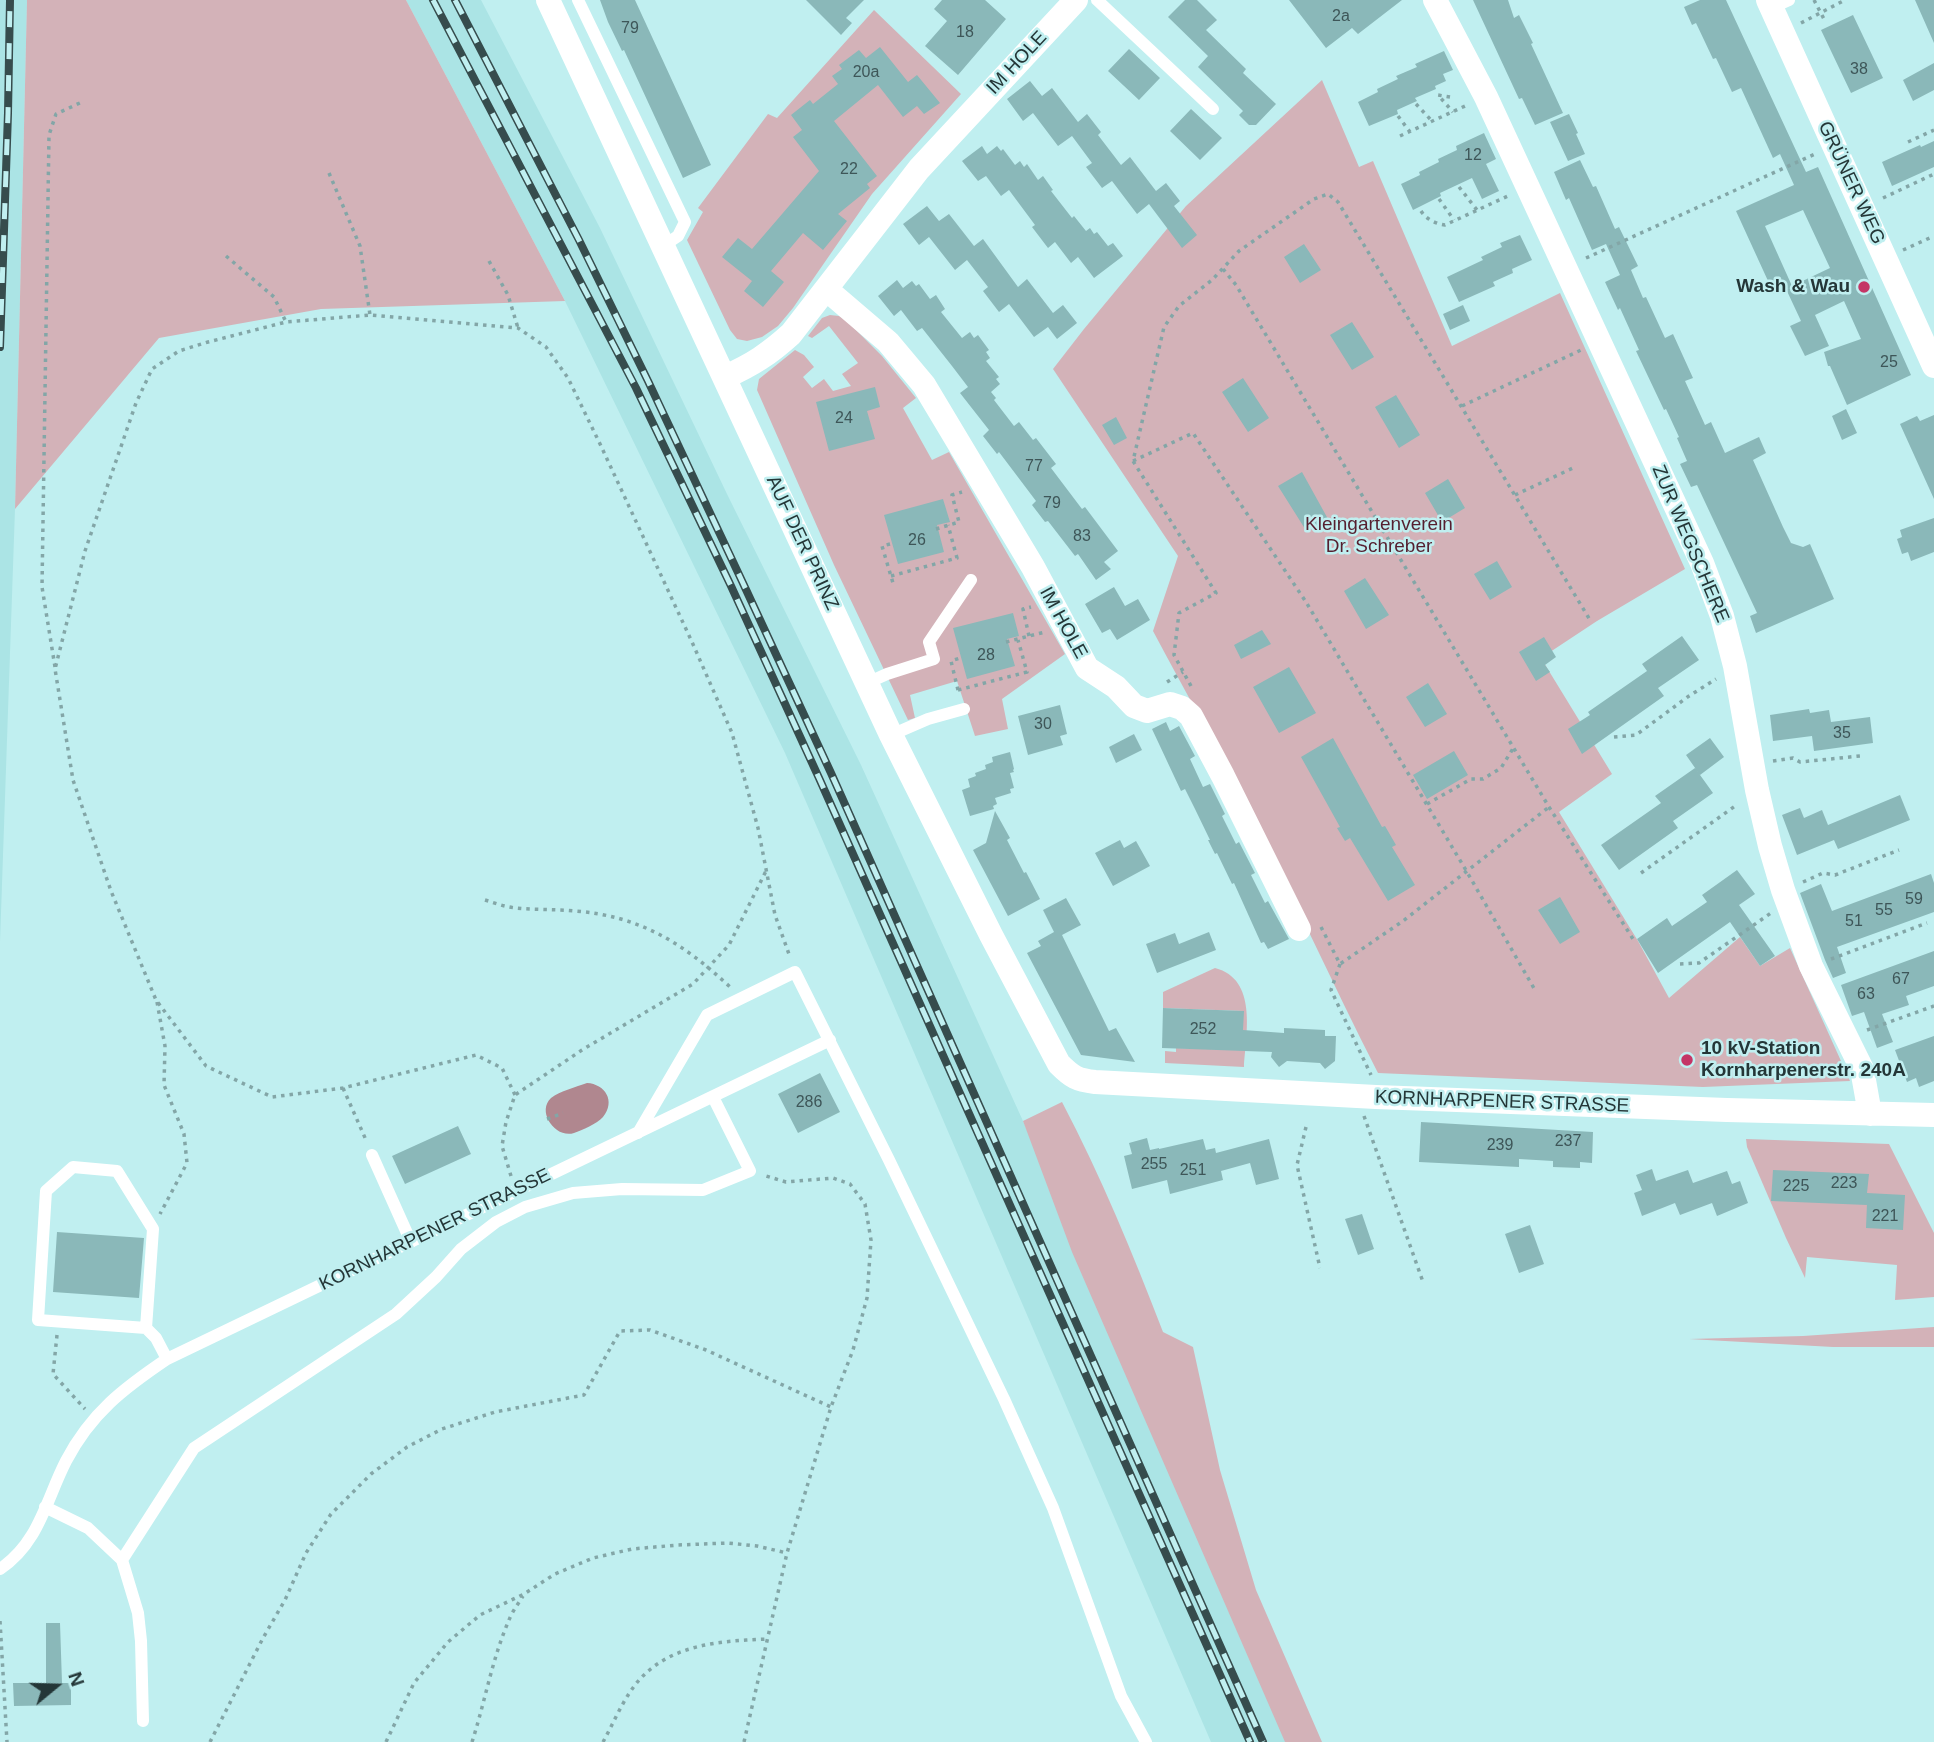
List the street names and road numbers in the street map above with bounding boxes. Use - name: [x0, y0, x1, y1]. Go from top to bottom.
- street label: IM HOLE: [982, 27, 1052, 99]
- street label: GRÜNER WEG: [1813, 118, 1889, 248]
- street label: ZUR WEGSCHERE: [1647, 462, 1733, 626]
- street label: AUF DER PRINZ: [761, 472, 843, 614]
- street label: IM HOLE: [1034, 583, 1092, 663]
- street label: KORNHARPENER STRASSE: [1374, 1086, 1630, 1118]
- street label: KORNHARPENER STRASSE: [316, 1164, 554, 1296]

